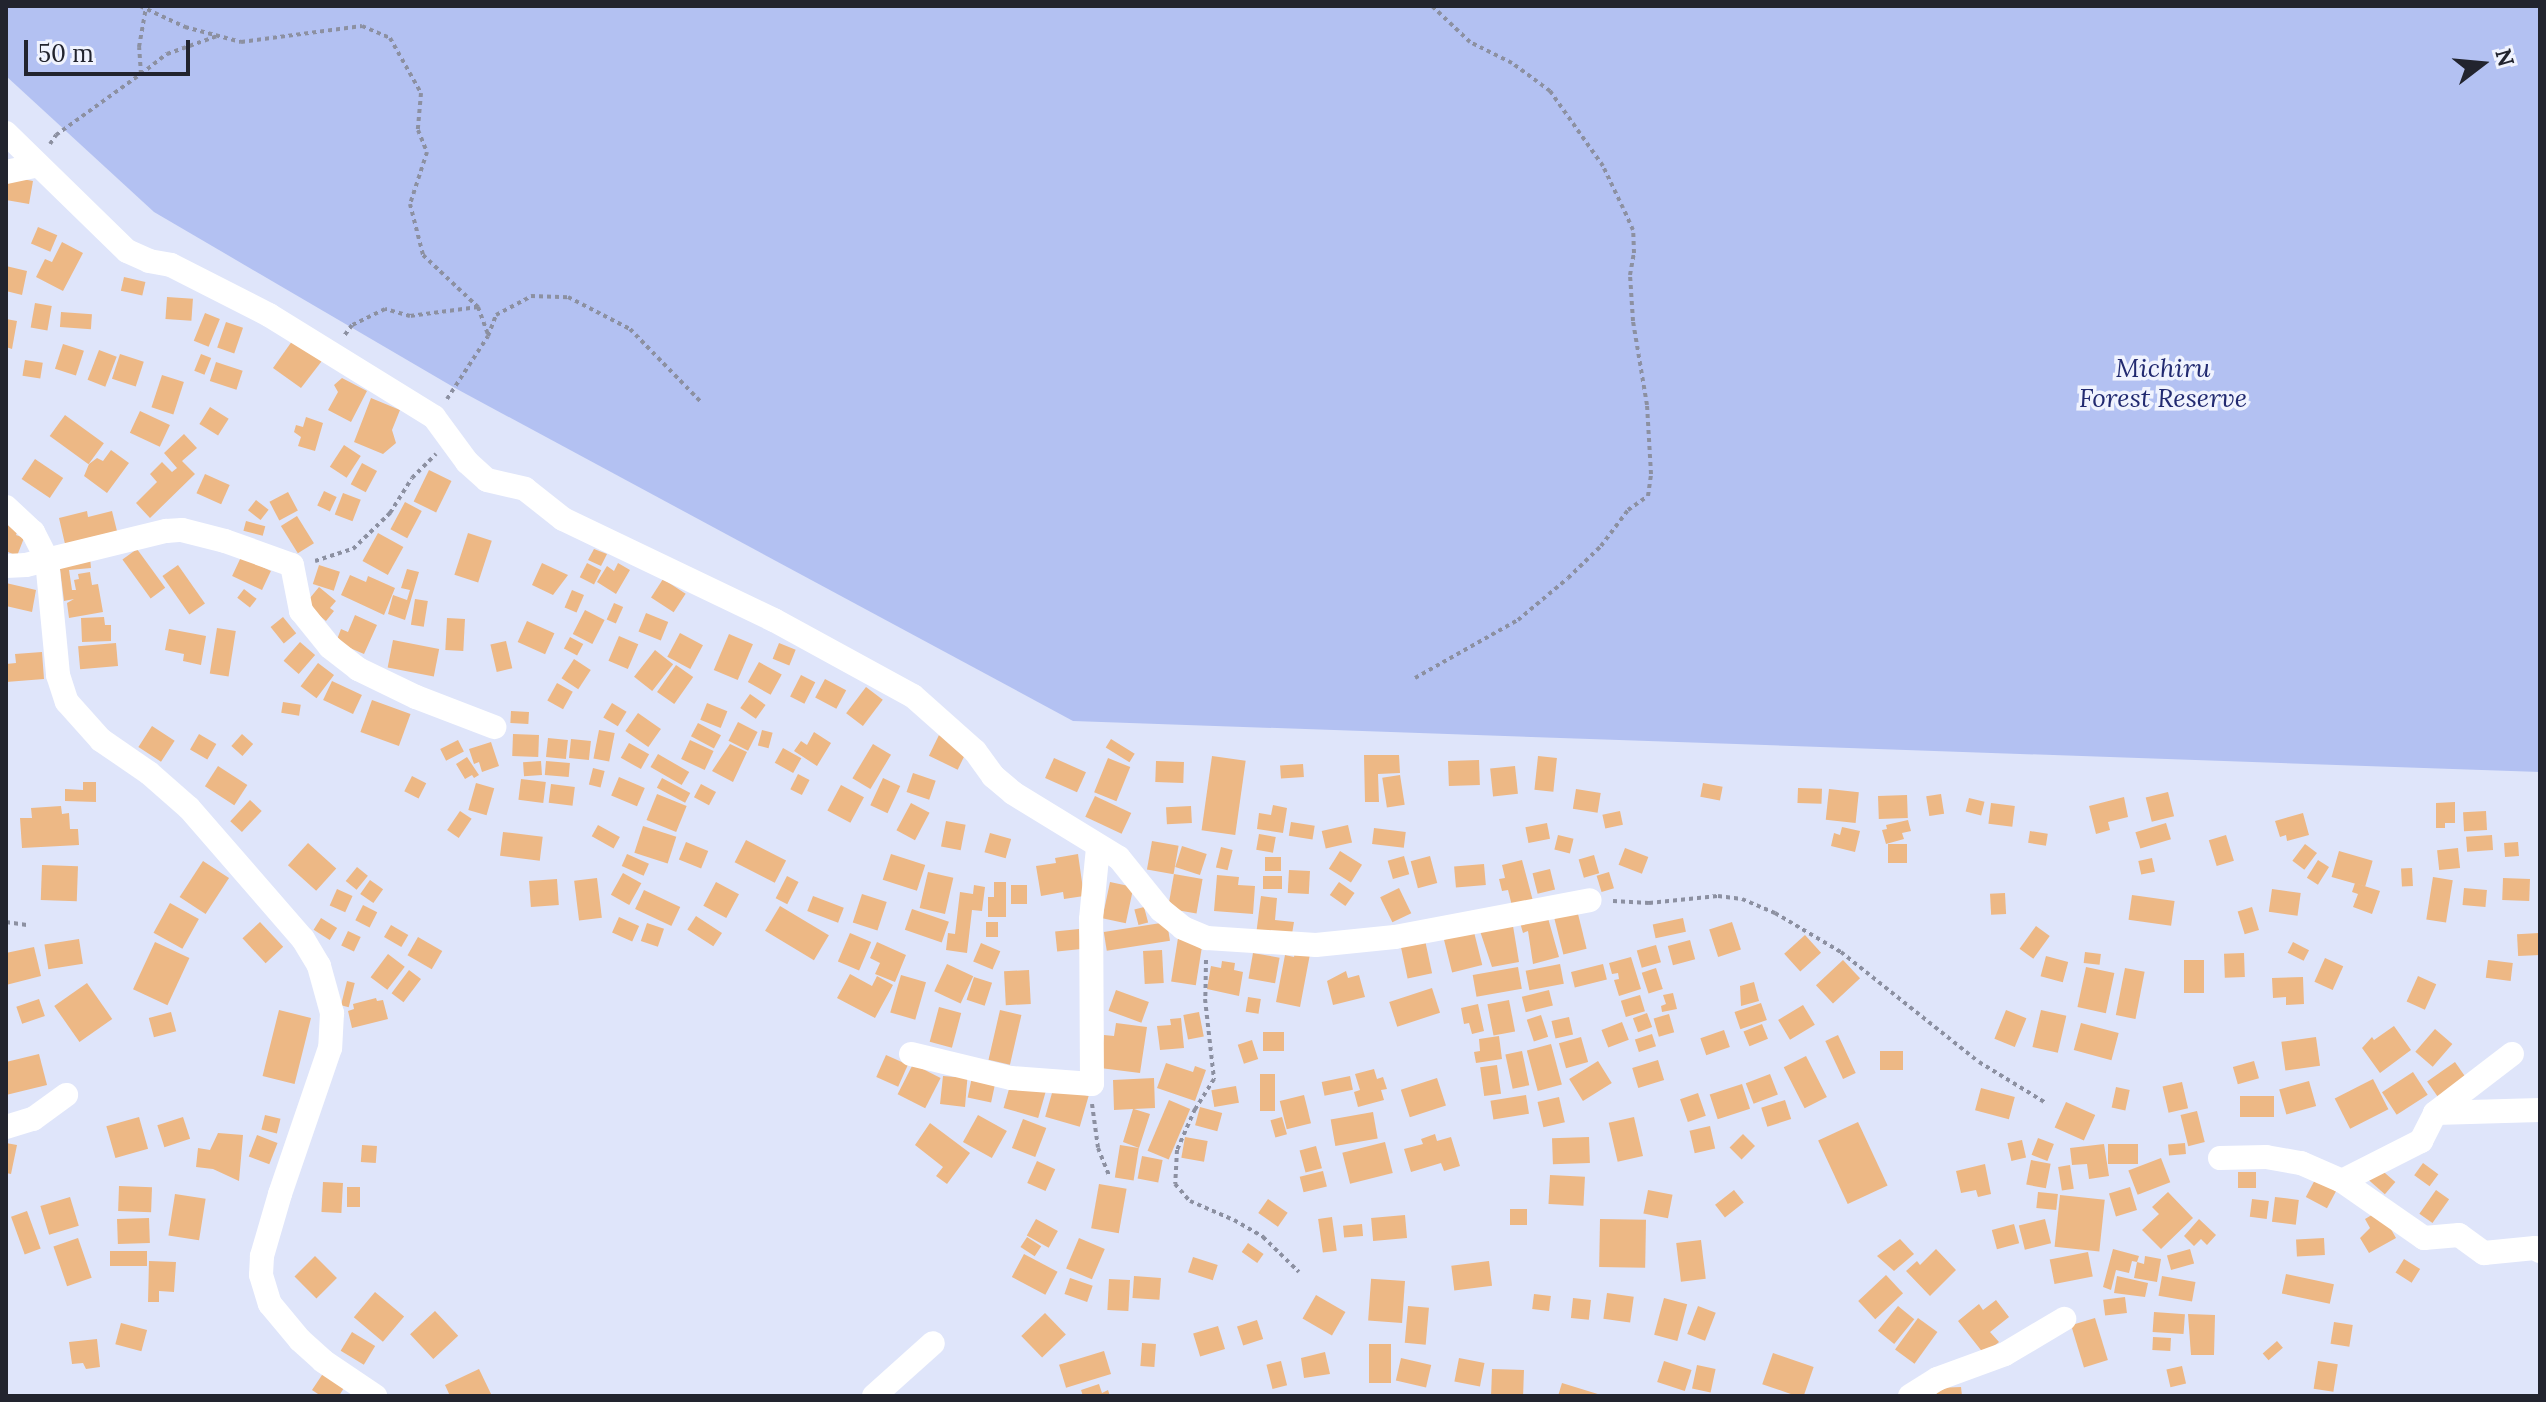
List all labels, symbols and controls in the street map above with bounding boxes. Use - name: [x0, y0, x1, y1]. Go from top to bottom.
- scale bar: [28, 24, 194, 74]
- north arrow: [2442, 24, 2522, 104]
- text: 50 m: [38, 38, 94, 69]
- text: N: [2489, 45, 2521, 69]
- park label: Michiru Forest Reserve: [2079, 352, 2247, 414]

